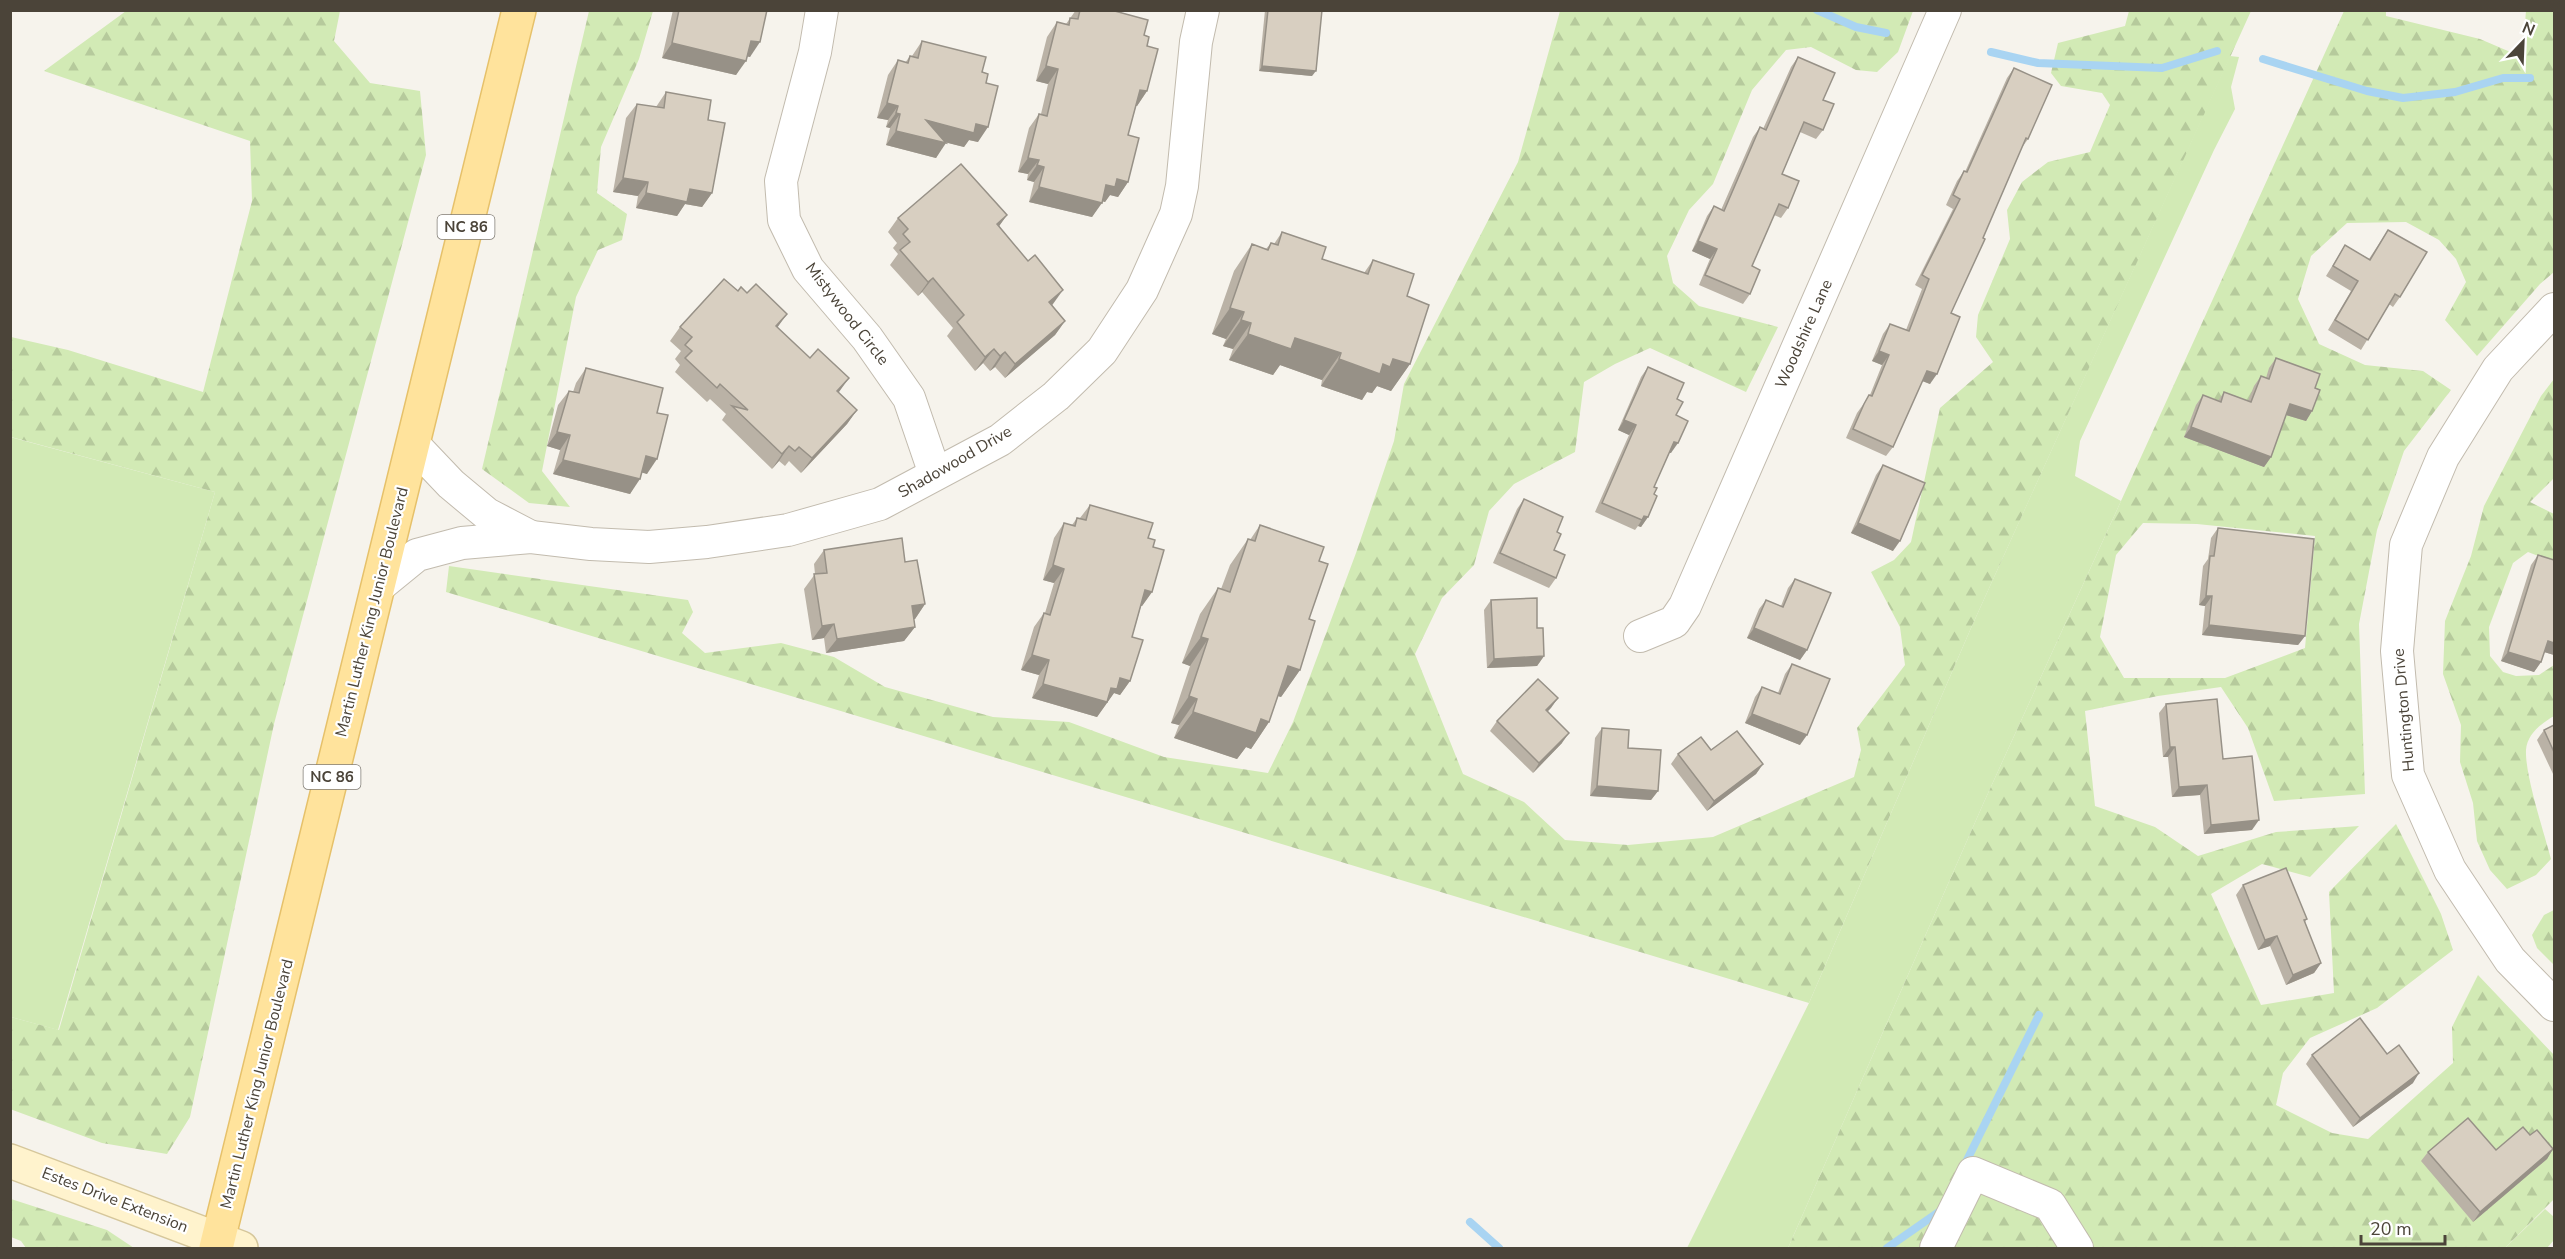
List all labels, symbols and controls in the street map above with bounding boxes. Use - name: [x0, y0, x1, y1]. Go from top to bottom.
- north arrow: [2493, 12, 2553, 72]
- text: N: [2519, 17, 2538, 42]
- road number: NC 86: [438, 215, 494, 239]
- street label: Mistywood Circle: [800, 258, 894, 370]
- street label: Woodshire Lane: [1770, 276, 1838, 392]
- street label: Shadowood Drive: [894, 420, 1016, 504]
- street label: Martin Luther King Junior Boulevard: [330, 485, 414, 739]
- street label: Huntington Drive: [2388, 647, 2420, 773]
- road number: NC 86: [304, 765, 360, 789]
- street label: Martin Luther King Junior Boulevard: [215, 957, 299, 1211]
- street label: Estes Drive Extension: [39, 1162, 191, 1238]
- scale bar: [2361, 1208, 2445, 1246]
- text: 20 m: [2370, 1217, 2412, 1241]

